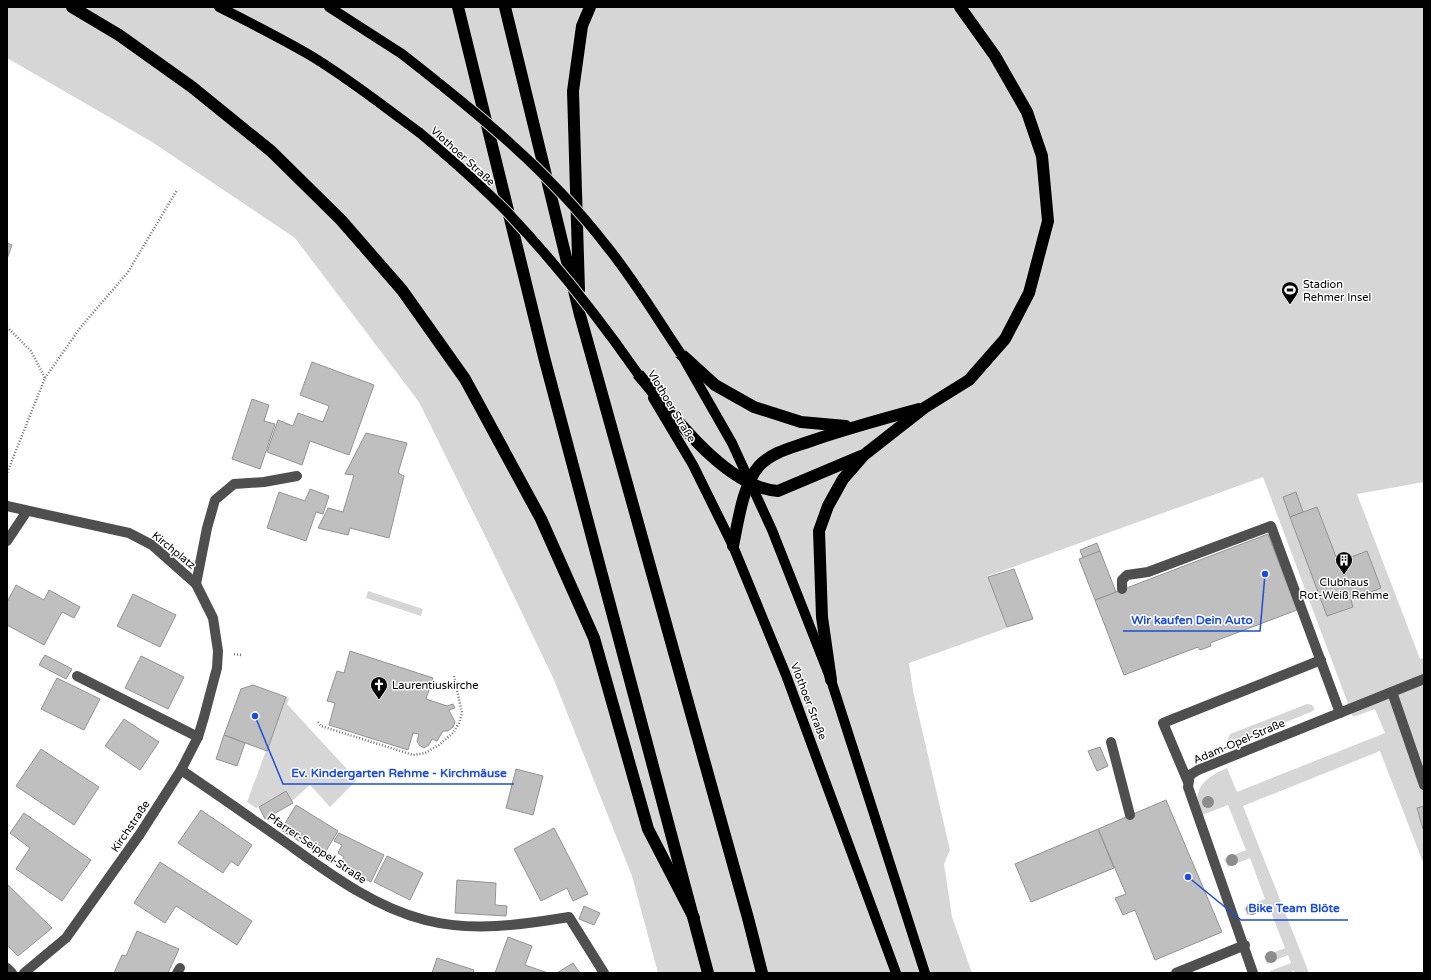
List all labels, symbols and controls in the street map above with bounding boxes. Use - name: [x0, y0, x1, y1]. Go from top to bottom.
- street label: Vlothoer Straße: [428, 124, 497, 189]
- place label: Stadion Rehmer Insel: [1303, 278, 1371, 304]
- sports icon: Stadion Rehmer Insel: [1280, 280, 1300, 305]
- street label: Vlothoer Straße: [645, 368, 698, 445]
- street label: Kirchplatz: [149, 529, 198, 572]
- building icon: Clubhaus Rot-Weiß Rehme: [1334, 550, 1354, 575]
- place label: Clubhaus Rot-Weiß Rehme: [1299, 576, 1389, 602]
- callout: Wir kaufen Dein Auto: [1123, 607, 1260, 631]
- text: Wir kaufen Dein Auto: [1131, 613, 1253, 627]
- street label: Vlothoer Straße: [788, 661, 829, 742]
- church icon: Laurentiuskirche: [369, 675, 389, 700]
- place label: Laurentiuskirche: [392, 679, 479, 692]
- street label: Adam-Opel-Straße: [1191, 716, 1287, 767]
- callout: Ev. Kindergarten Rehme - Kirchmäuse: [283, 760, 514, 784]
- text: Ev. Kindergarten Rehme - Kirchmäuse: [291, 766, 507, 781]
- street label: Kirchstraße: [108, 798, 152, 855]
- street label: Pfarrer-Seippel-Straße: [265, 810, 369, 886]
- callout: Bike Team Blöte: [1241, 896, 1348, 920]
- text: Bike Team Blöte: [1248, 901, 1340, 915]

